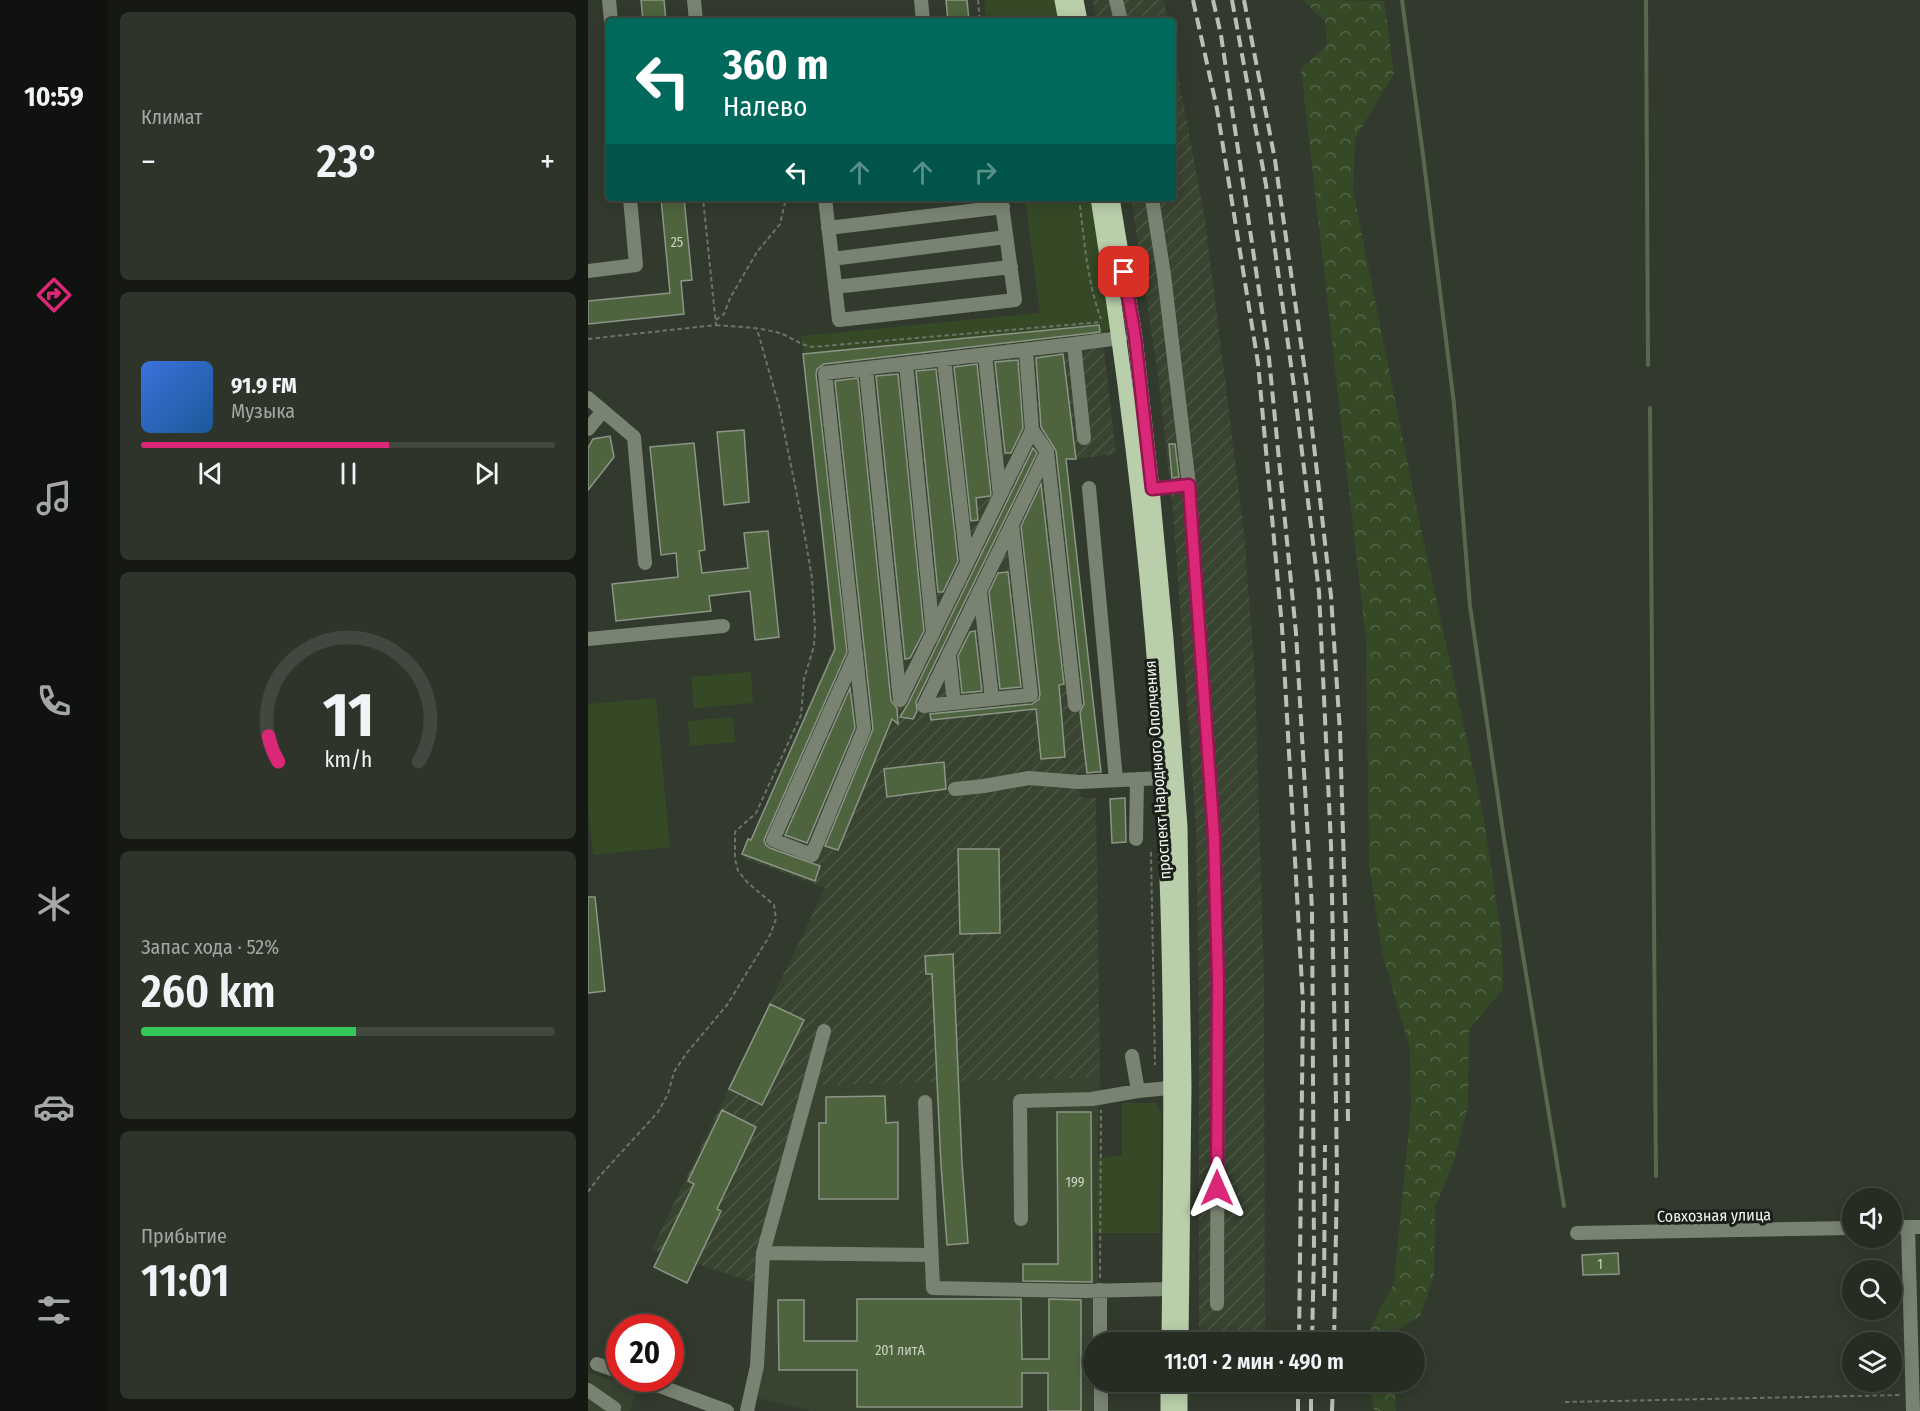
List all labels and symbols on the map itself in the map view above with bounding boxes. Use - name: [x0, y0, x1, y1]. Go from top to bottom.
- house number: 25: [671, 234, 683, 251]
- pin: [1098, 246, 1149, 297]
- street label: проспект Народного Ополчения: [1140, 660, 1175, 880]
- position arrow: [1185, 1156, 1249, 1220]
- house number: 199: [1065, 1174, 1085, 1191]
- street label: Совхозная улица: [1657, 1205, 1771, 1226]
- house number: 1: [1597, 1256, 1603, 1273]
- speed limit sign: 20: [606, 1314, 684, 1392]
- house number: 201 литА: [875, 1342, 925, 1359]

